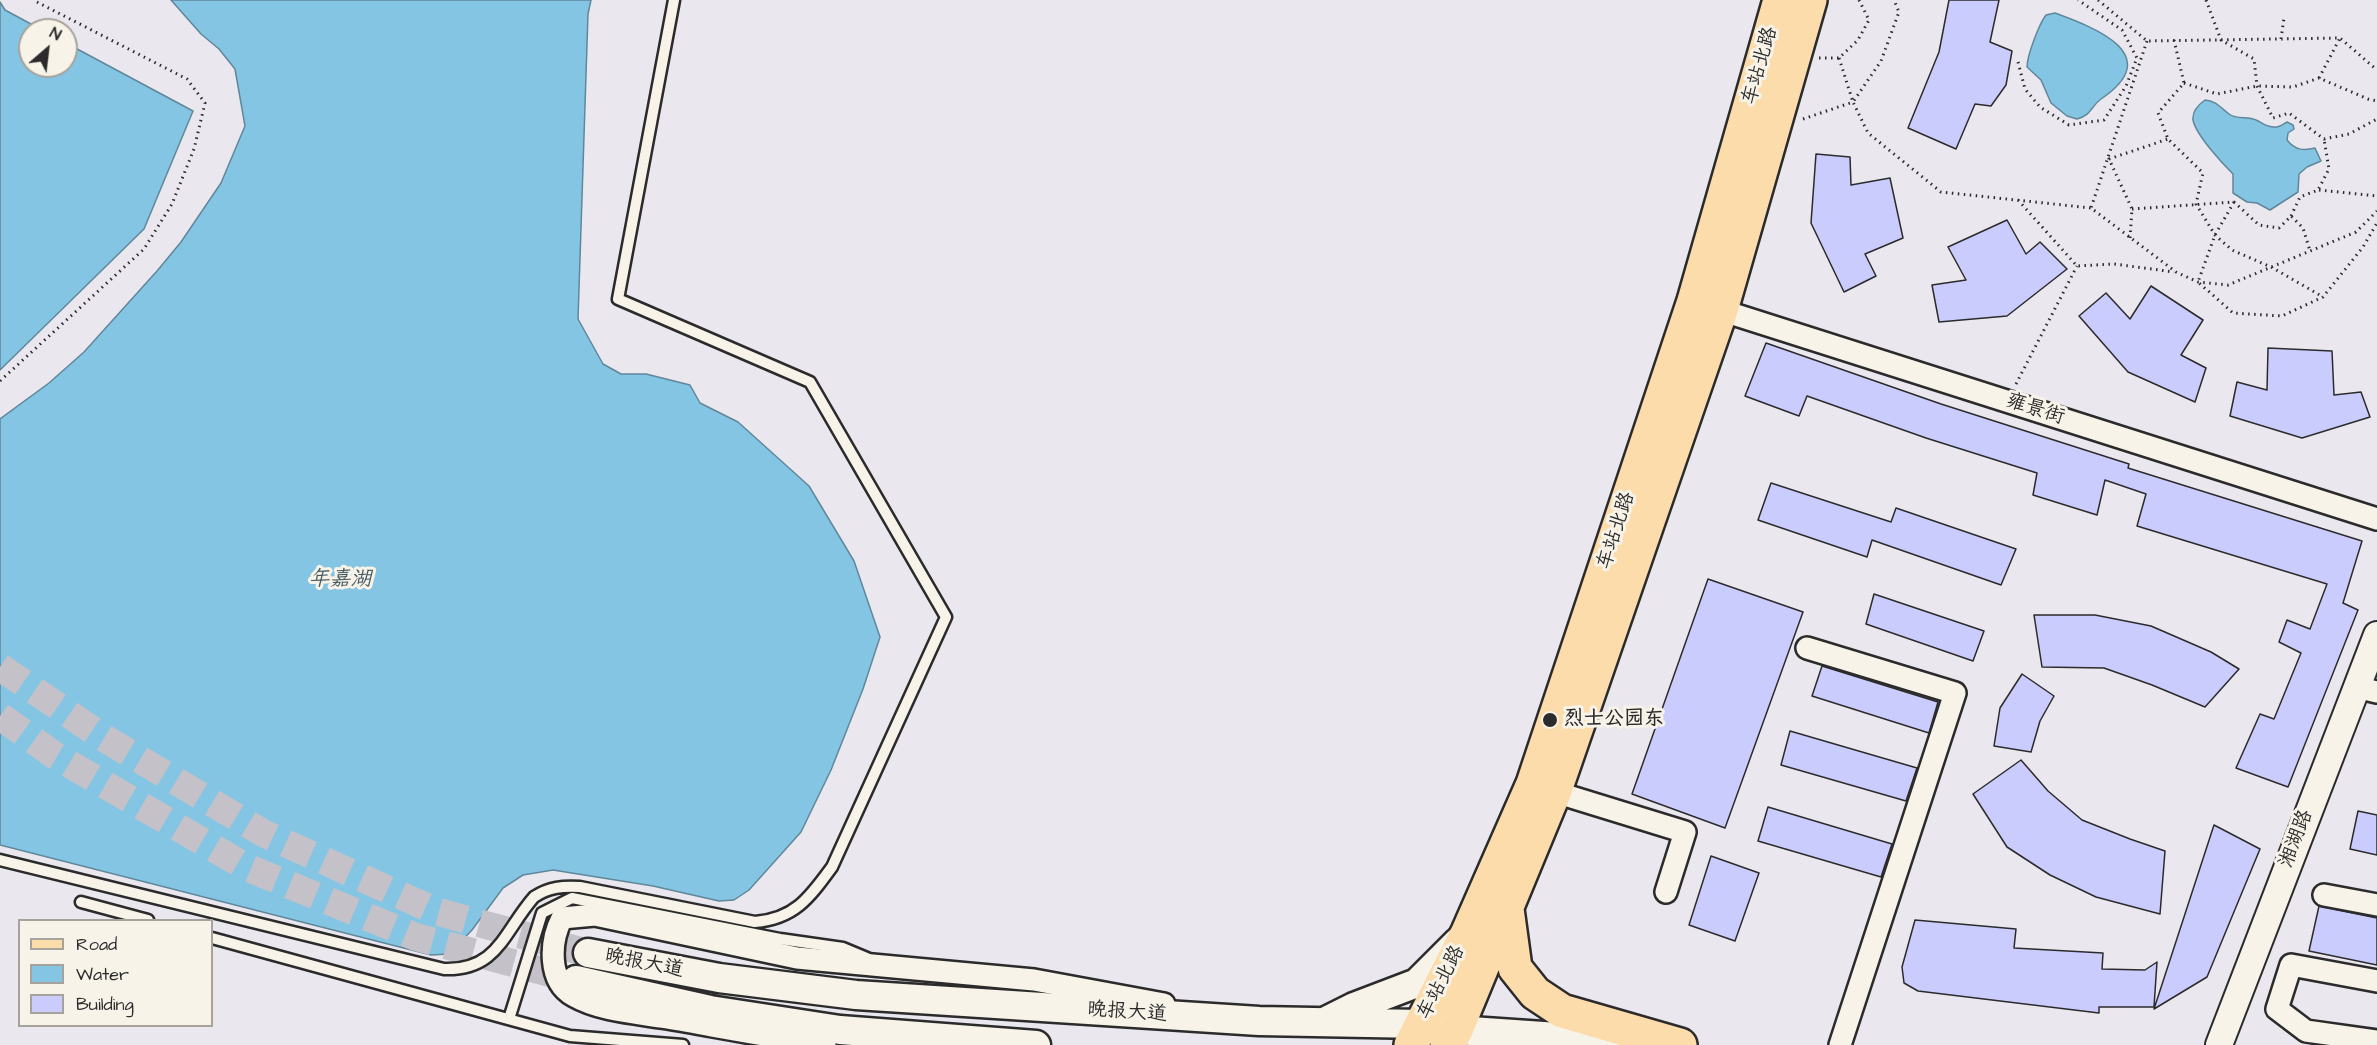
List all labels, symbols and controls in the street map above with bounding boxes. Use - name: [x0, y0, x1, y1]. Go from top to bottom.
- north arrow: [18, 18, 78, 78]
- text: N: [46, 22, 65, 46]
- street label: 车站北路: [1738, 24, 1784, 108]
- street label: 雍景街: [2003, 389, 2067, 431]
- street label: 车站北路: [1593, 489, 1641, 573]
- water label: 年嘉湖: [309, 568, 371, 594]
- place label: 烈士公园东: [1564, 708, 1664, 732]
- marker: 烈士公园东: [1541, 711, 1559, 729]
- street label: 湘湖路: [2275, 807, 2319, 871]
- legend: [18, 919, 213, 1027]
- text: Road: [76, 932, 117, 957]
- street label: 车站北路: [1413, 942, 1471, 1024]
- street label: 晚报大道: [602, 945, 686, 983]
- text: Water: [76, 962, 129, 987]
- text: Building: [76, 992, 134, 1017]
- street label: 晚报大道: [1086, 998, 1168, 1028]

